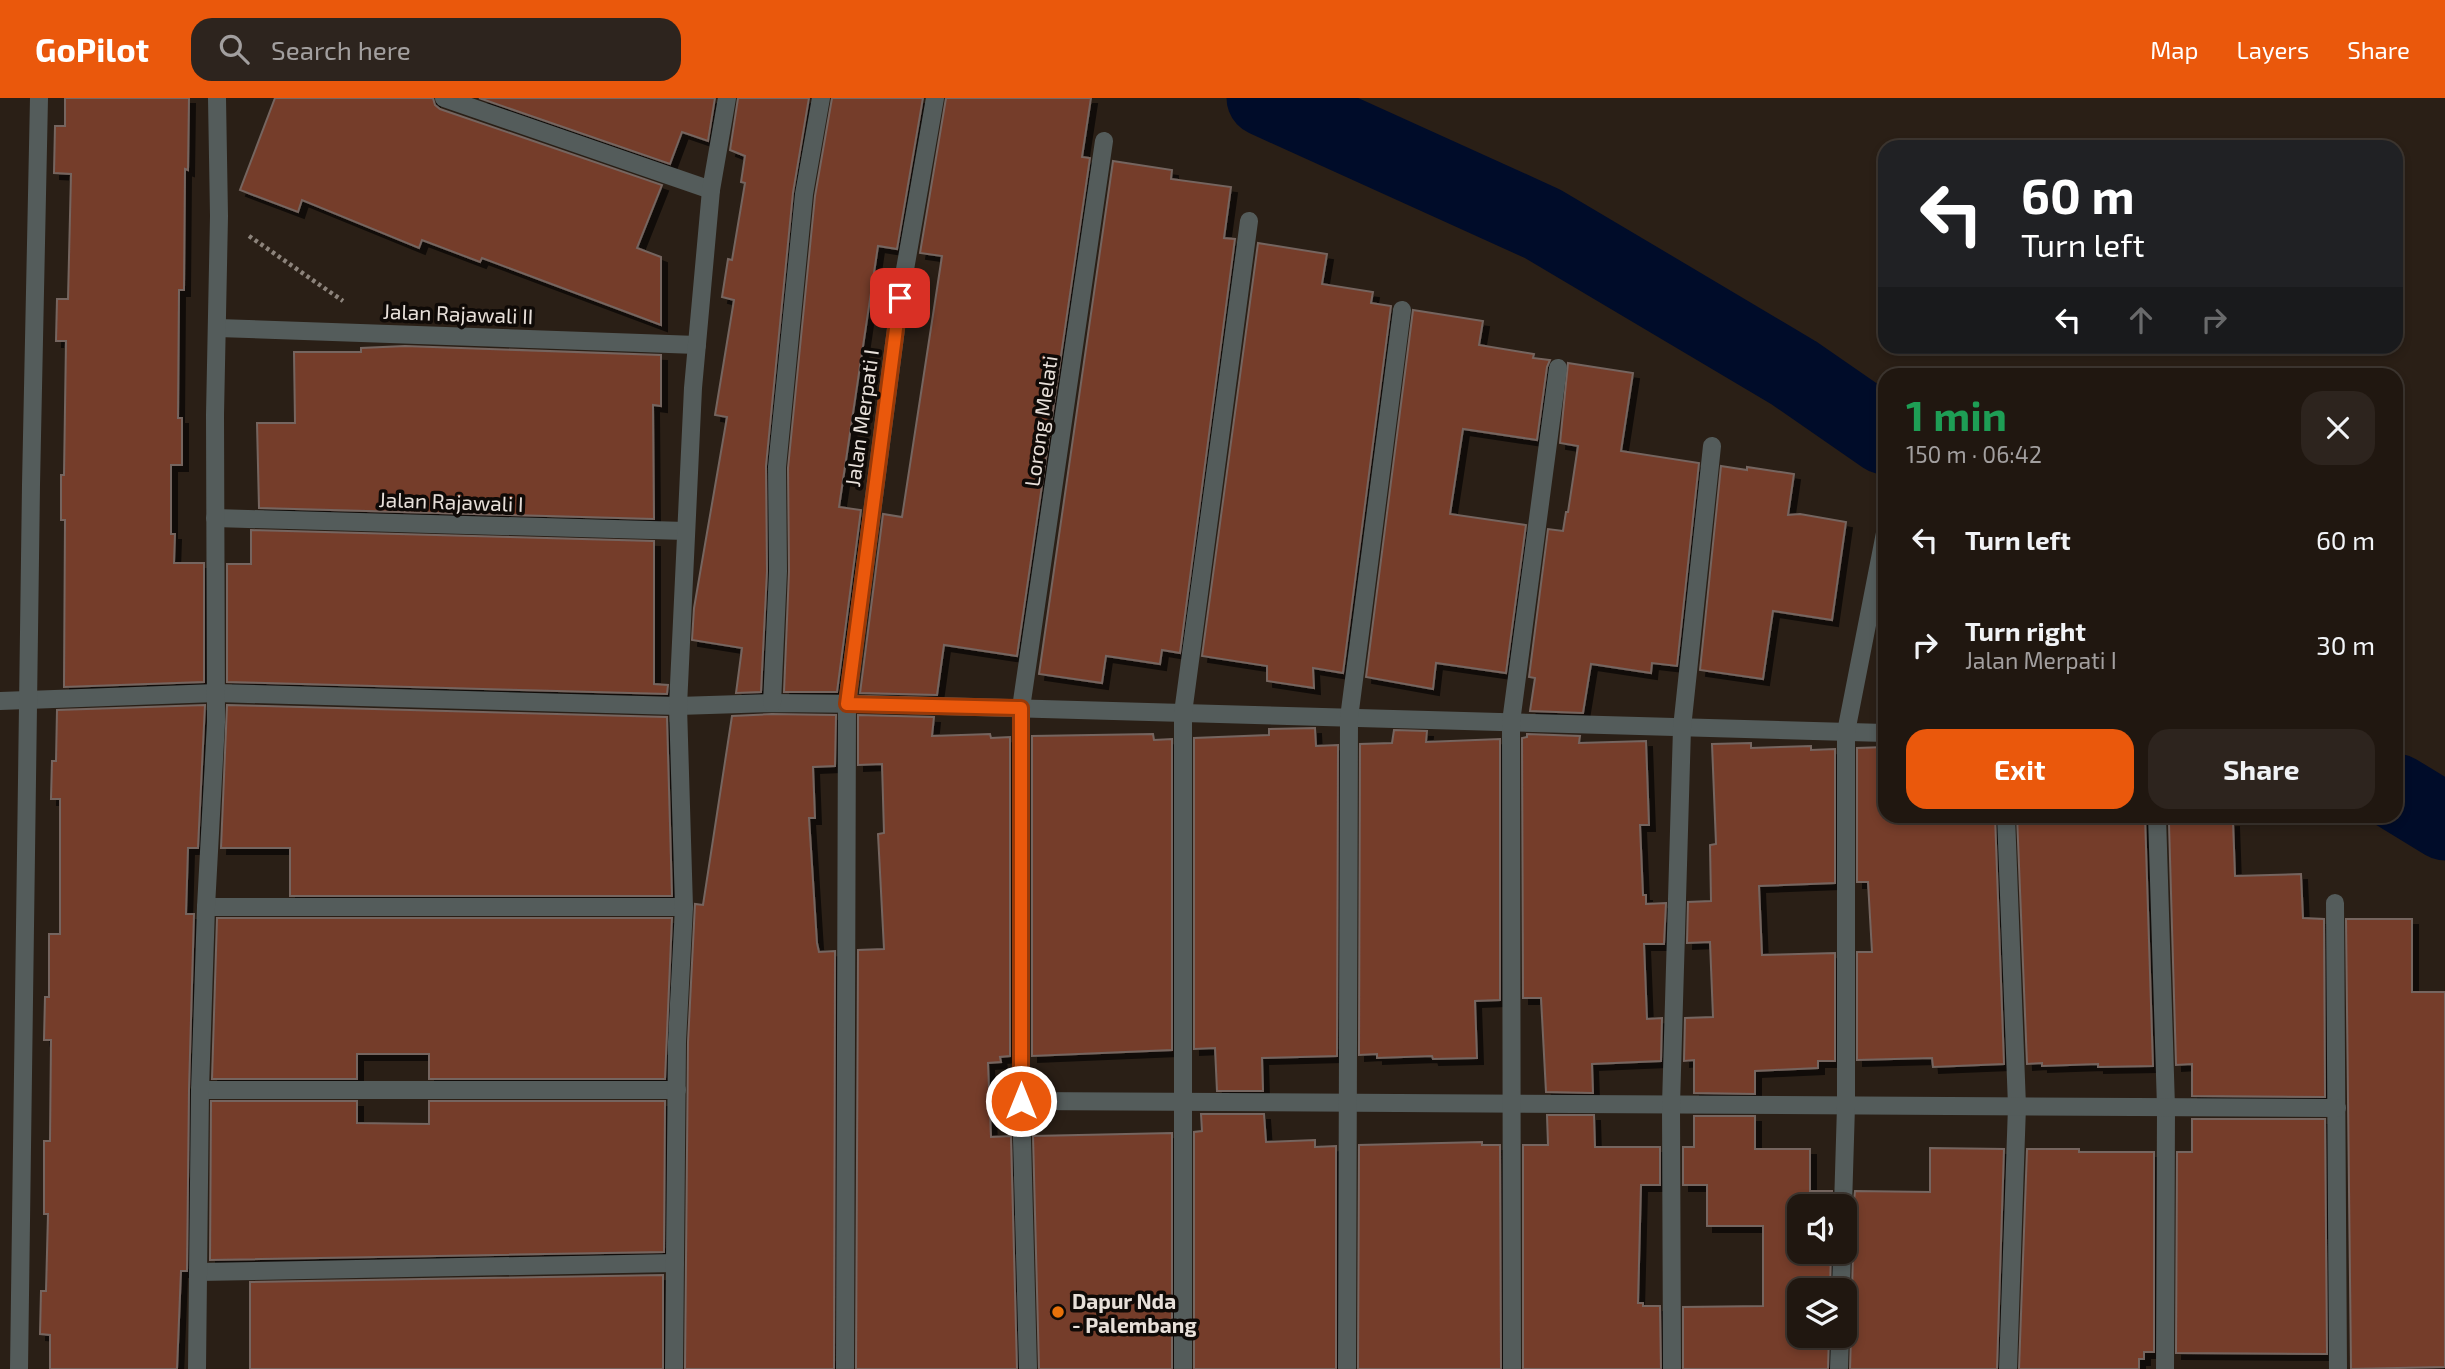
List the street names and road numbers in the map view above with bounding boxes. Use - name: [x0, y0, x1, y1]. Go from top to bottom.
- street label: Jalan Rajawali II: [382, 298, 534, 329]
- street label: Jalan Merpati I: [839, 348, 883, 488]
- street label: Lorong Melati: [1018, 354, 1062, 488]
- street label: Jalan Rajawali I: [378, 486, 524, 517]

